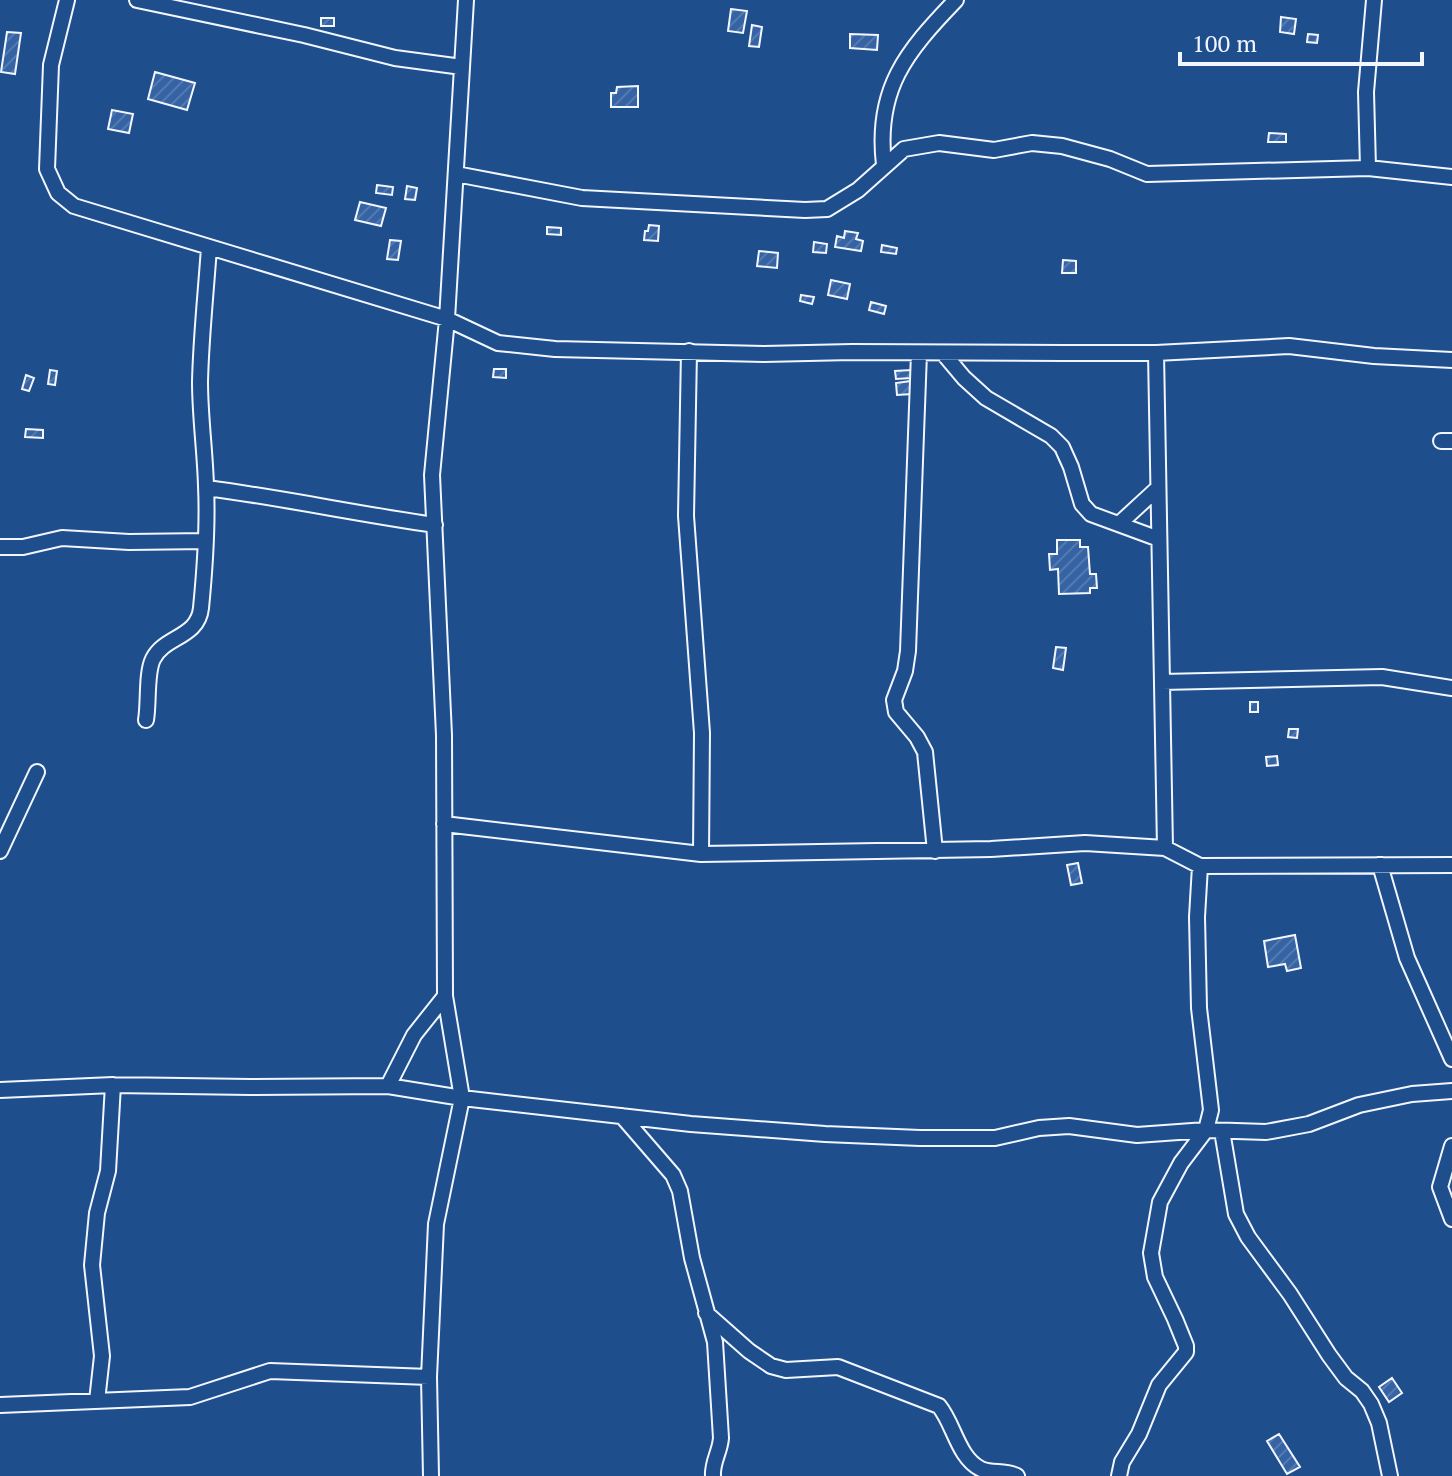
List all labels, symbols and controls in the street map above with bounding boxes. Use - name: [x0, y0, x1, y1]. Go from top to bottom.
- scale bar: [1180, 16, 1422, 66]
- text: 100 m: [1192, 27, 1257, 59]

